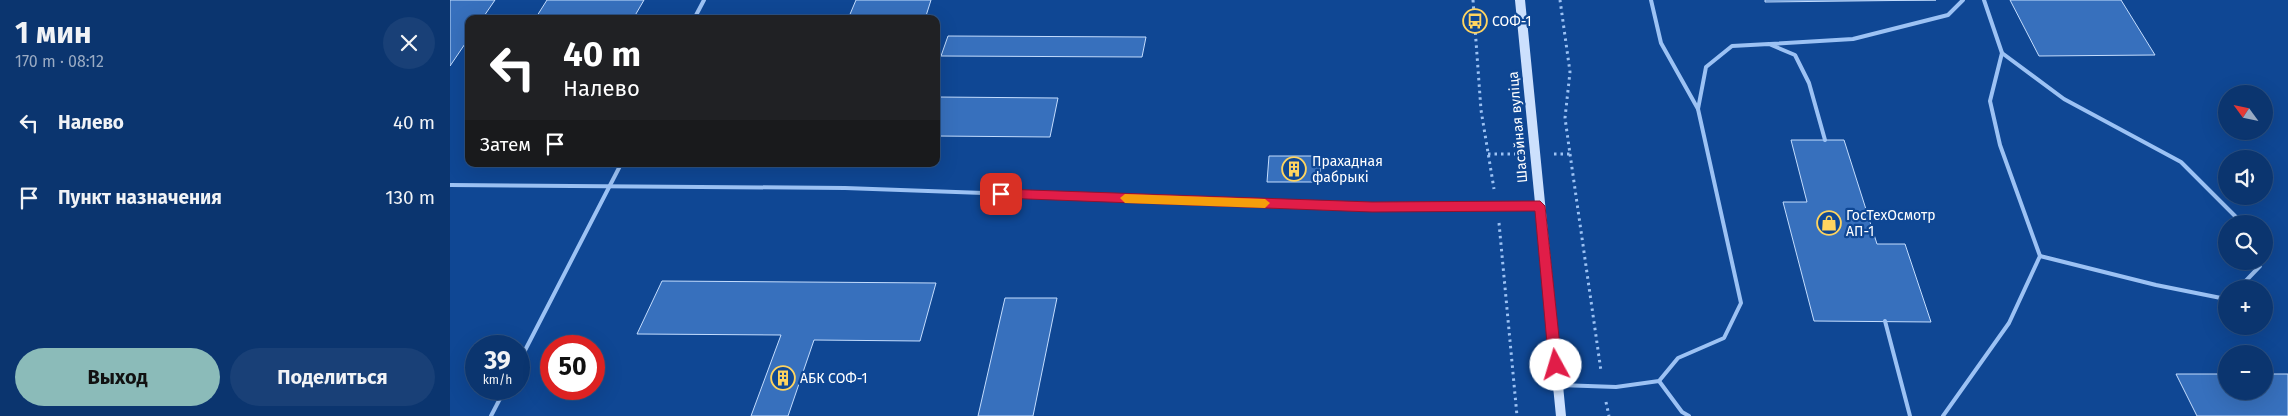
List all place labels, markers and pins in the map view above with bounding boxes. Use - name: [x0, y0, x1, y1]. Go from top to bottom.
- bus stop icon: СОФ-1: [1462, 8, 1488, 34]
- place label: СОФ-1: [1492, 13, 1531, 30]
- place label: Прахадная фабрыкі: [1312, 153, 1383, 186]
- building icon: Прахадная фабрыкі: [1281, 156, 1307, 182]
- pin: [980, 173, 1022, 215]
- place label: ГосТехОсмотр АП-1: [1846, 207, 1936, 240]
- shop icon: ГосТехОсмотр АП-1: [1816, 210, 1842, 236]
- building icon: АБК СОФ-1: [770, 365, 796, 391]
- place label: АБК СОФ-1: [800, 370, 868, 387]

